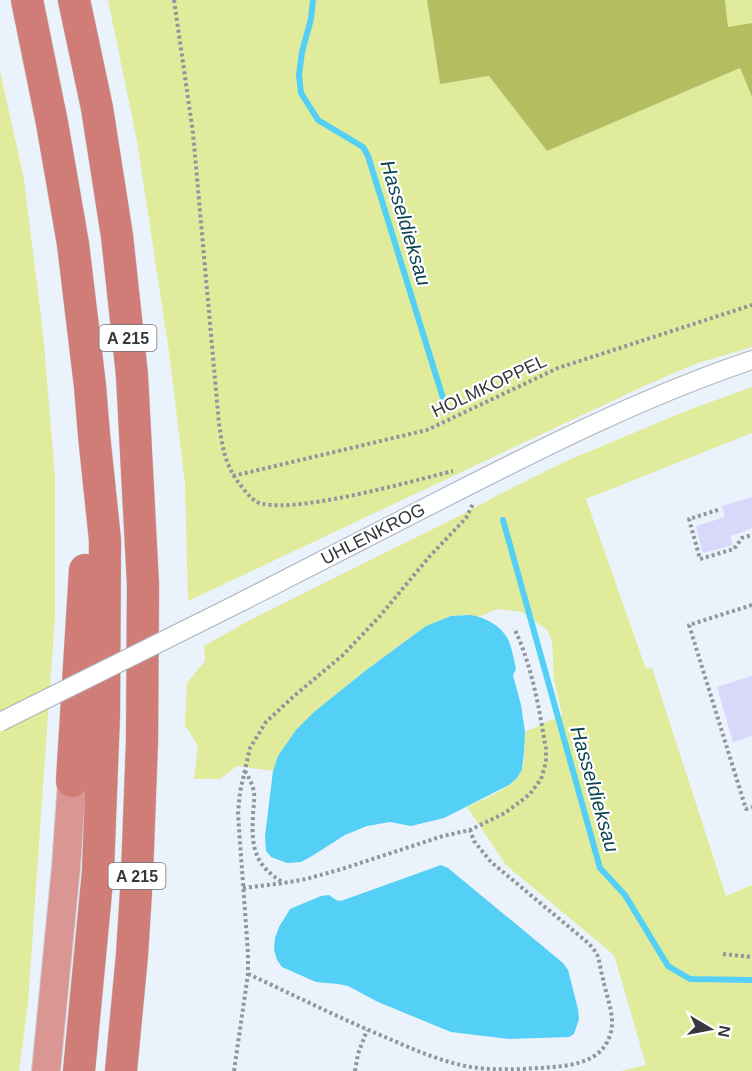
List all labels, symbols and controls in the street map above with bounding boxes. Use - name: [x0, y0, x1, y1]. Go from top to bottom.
- water label: Hasseldieksau: [376, 158, 436, 288]
- road number: A 215: [100, 325, 156, 351]
- street label: HOLMKOPPEL: [429, 351, 549, 421]
- street label: UHLENKROG: [318, 499, 428, 569]
- water label: Hasseldieksau: [566, 723, 624, 855]
- road number: A 215: [108, 863, 166, 889]
- north arrow: [680, 999, 740, 1059]
- text: N: [715, 1024, 734, 1039]

